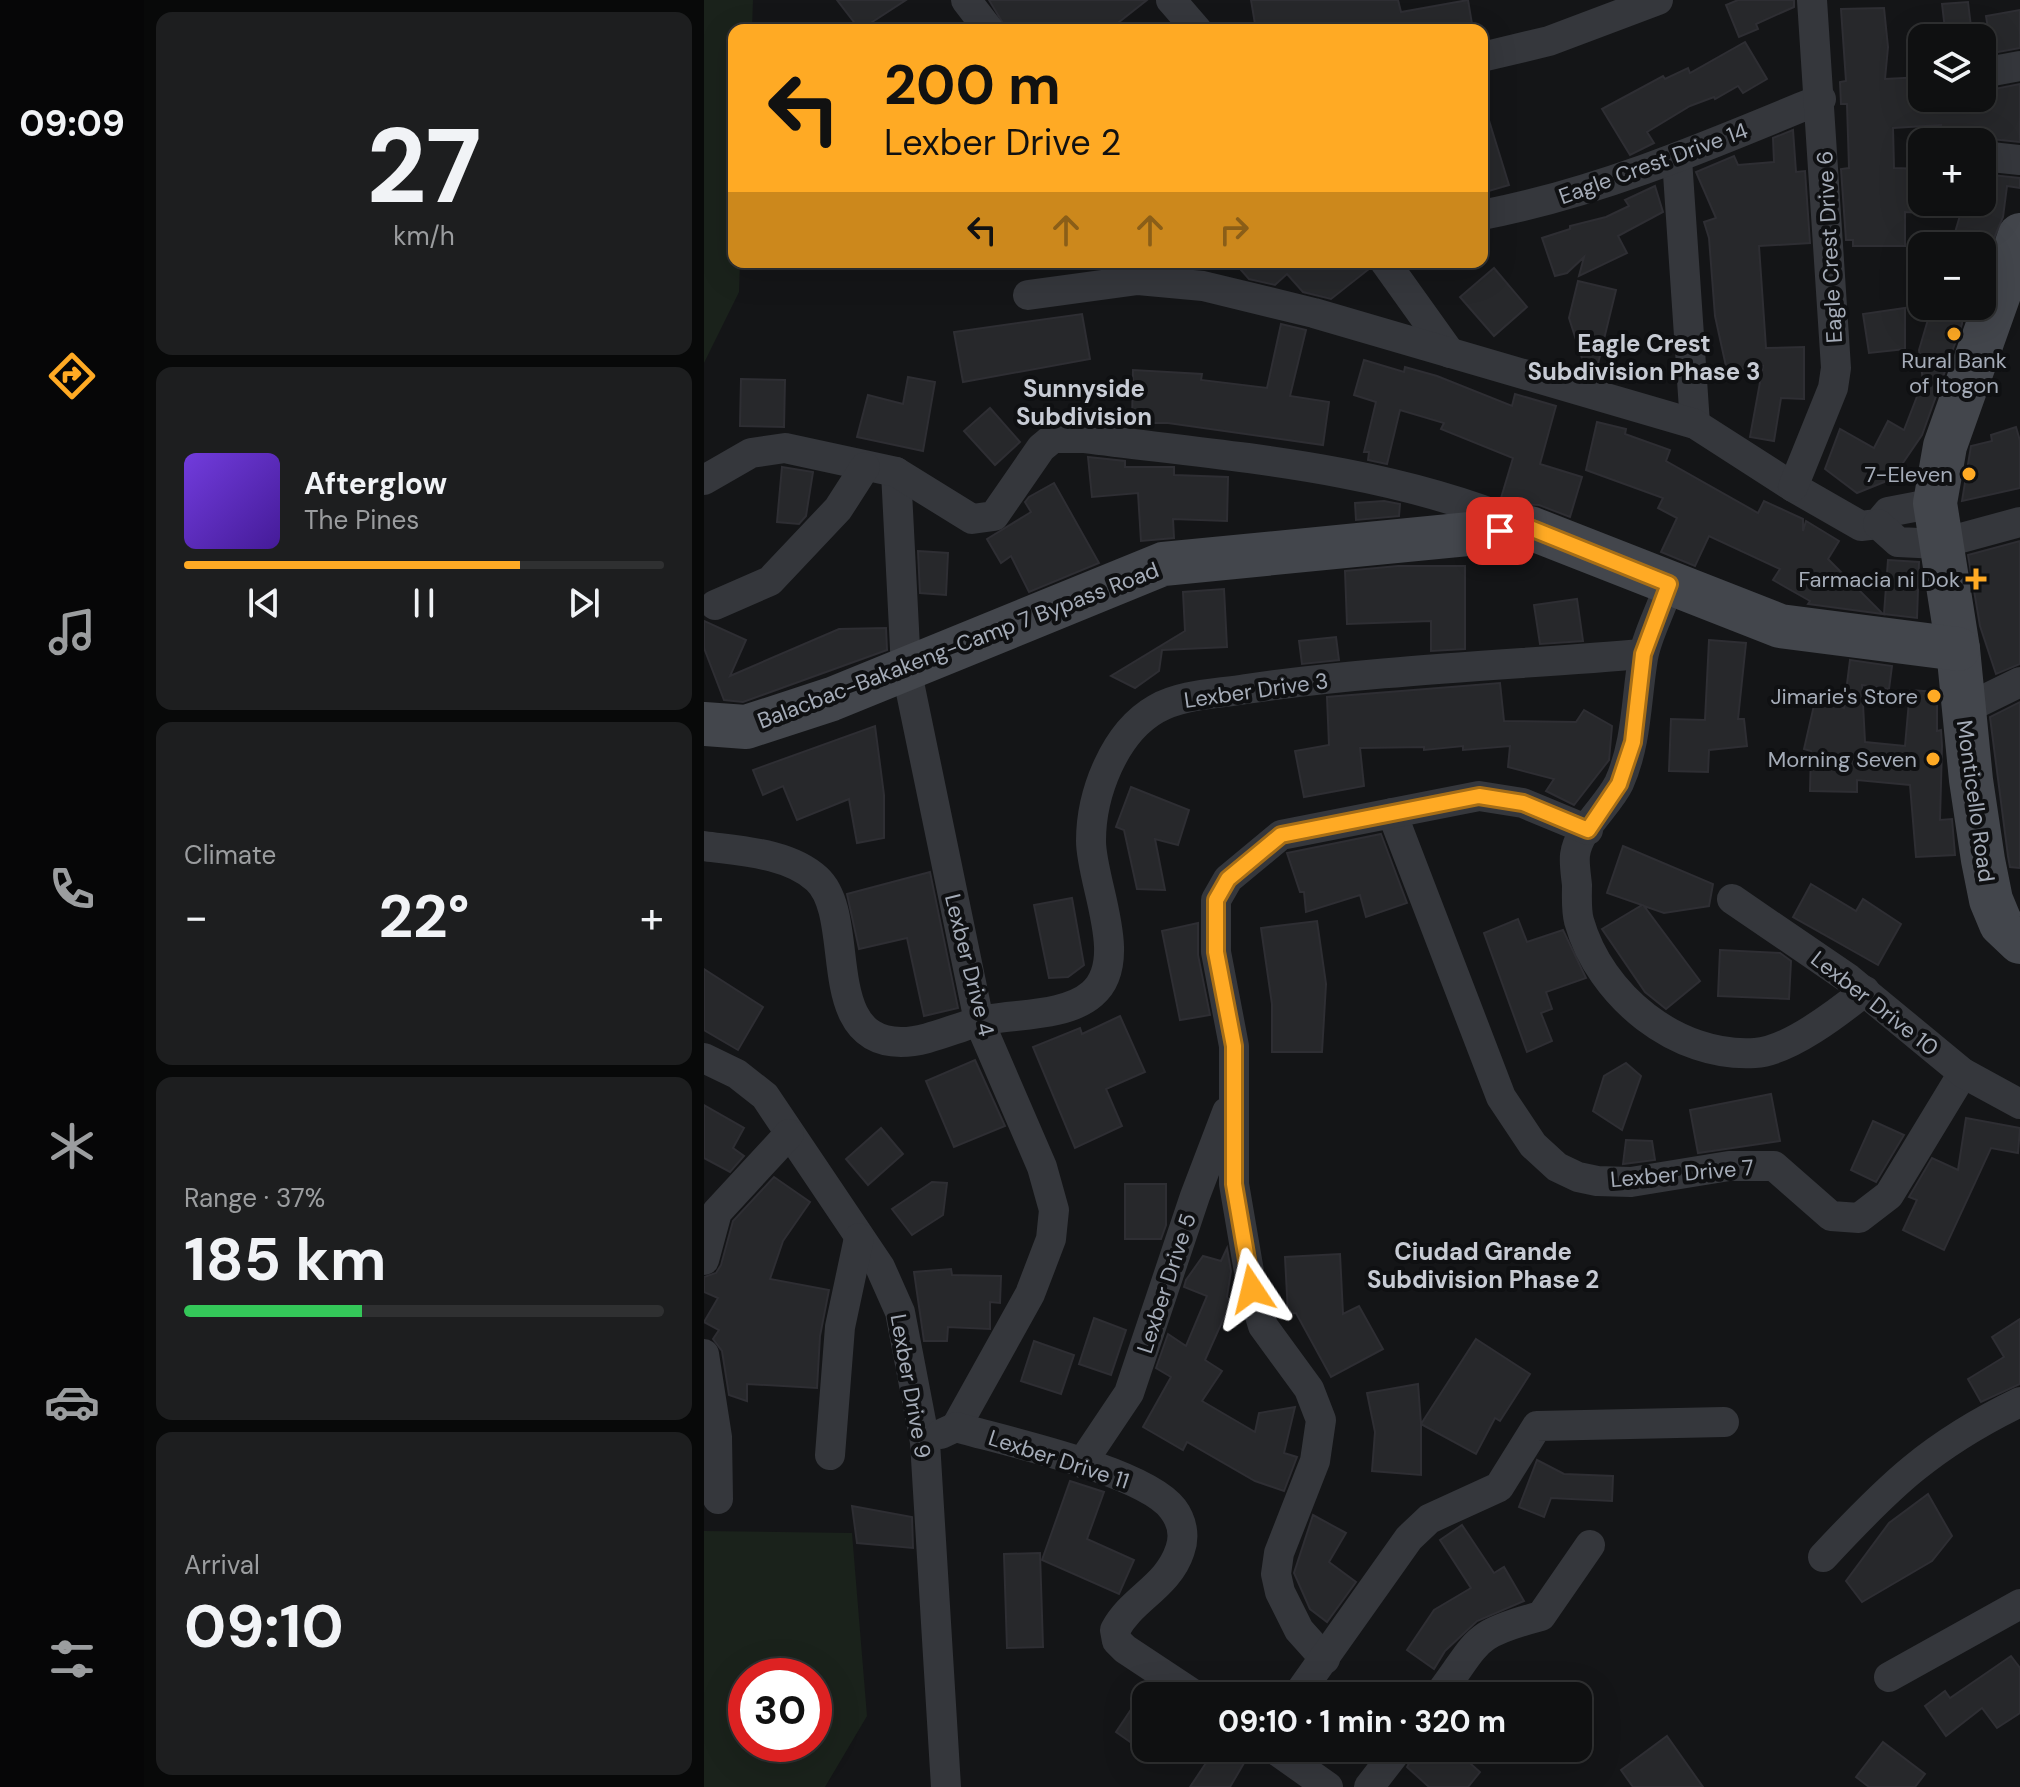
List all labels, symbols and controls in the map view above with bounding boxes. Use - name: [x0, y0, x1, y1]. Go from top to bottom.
- map controls: [1908, 24, 1996, 320]
- button: layers: [1908, 24, 1996, 112]
- text: 200 m: [884, 48, 1061, 121]
- icon: left: [752, 56, 856, 160]
- text: 27: [366, 99, 482, 234]
- text: 09:09: [19, 100, 125, 147]
- street label: Eagle Crest Drive 14: [1555, 116, 1752, 211]
- text: Lexber Drive 2: [884, 119, 1121, 166]
- button: +: [1908, 128, 1996, 216]
- street label: Eagle Crest Drive 6: [1810, 150, 1849, 344]
- icon: left: [960, 208, 1004, 252]
- icon: ahead: [1044, 208, 1088, 252]
- icon: ahead: [1128, 208, 1172, 252]
- icon: right: [1212, 208, 1256, 252]
- text: km/h: [393, 219, 455, 253]
- button: −: [1908, 232, 1996, 320]
- marker: Rural Bank of Itogon: [1945, 325, 1963, 343]
- district label: Eagle Crest Subdivision Phase 3: [1528, 328, 1760, 387]
- place label: Rural Bank of Itogon: [1901, 346, 2007, 400]
- icon: directions: [44, 348, 100, 404]
- district label: Sunnyside Subdivision: [1016, 373, 1152, 432]
- place label: 7-Eleven: [1865, 460, 1953, 489]
- text: Afterglow: [304, 464, 447, 503]
- marker: 7-Eleven: [1960, 465, 1978, 483]
- pin: [1466, 497, 1534, 565]
- text: The Pines: [304, 503, 419, 537]
- icon: arrive: [1478, 509, 1522, 553]
- street label: Balacbac-Bakakeng-Camp 7 Bypass Road: [753, 555, 1163, 736]
- place label: Farmacia ni Dok: [1799, 565, 1960, 594]
- marker: Farmacia ni Dok: [1967, 570, 1985, 588]
- icon: previous: [242, 581, 286, 625]
- icon: pause: [402, 581, 446, 625]
- icon: next: [562, 581, 606, 625]
- icon: music: [44, 604, 100, 660]
- street label: Lexber Drive 3: [1182, 666, 1330, 715]
- place label: Jimarie's Store: [1770, 682, 1918, 711]
- marker: Jimarie's Store: [1925, 687, 1943, 705]
- street label: Monticello Road: [1950, 718, 2001, 884]
- place label: Morning Seven: [1768, 745, 1917, 774]
- marker: Morning Seven: [1924, 750, 1942, 768]
- text: Climate: [184, 838, 276, 872]
- icon: phone: [44, 861, 100, 917]
- text: 22°: [378, 877, 470, 956]
- text: −: [184, 888, 208, 946]
- text: +: [640, 888, 664, 946]
- street label: Lexber Drive 4: [938, 891, 1001, 1039]
- street label: Lexber Drive 10: [1805, 945, 1944, 1062]
- icon: climate: [44, 1118, 100, 1174]
- street label: Lexber Drive 7: [1609, 1153, 1755, 1194]
- text: Range · 37%: [184, 1181, 325, 1215]
- street label: Lexber Drive 5: [1130, 1209, 1203, 1357]
- text: 185 km: [184, 1220, 386, 1299]
- district label: Ciudad Grande Subdivision Phase 2: [1367, 1236, 1599, 1295]
- position arrow: [1210, 1247, 1294, 1331]
- street label: Lexber Drive 9: [884, 1312, 937, 1461]
- icon: car: [44, 1374, 100, 1430]
- street label: Lexber Drive 11: [985, 1423, 1133, 1496]
- text: Arrival: [184, 1548, 260, 1582]
- text: 09:10: [184, 1587, 344, 1666]
- icon: filters: [44, 1631, 100, 1687]
- speed limit sign: 30: [728, 1658, 832, 1762]
- text: 09:10 · 1 min · 320 m: [1218, 1702, 1506, 1741]

